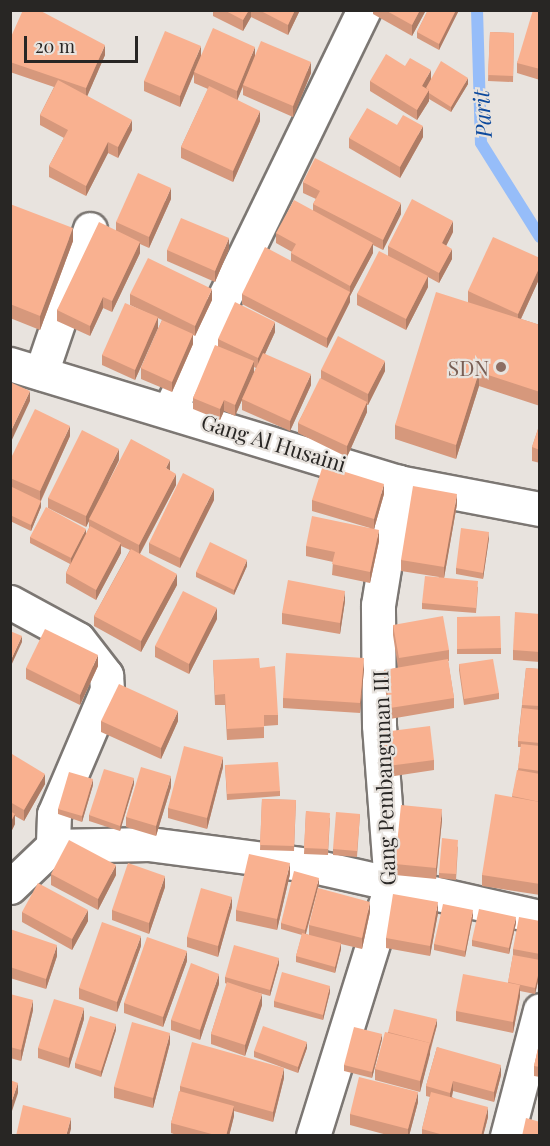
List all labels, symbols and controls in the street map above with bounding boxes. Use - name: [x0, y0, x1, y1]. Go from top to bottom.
- scale bar: [27, 24, 141, 62]
- text: 20 m: [35, 34, 75, 58]
- water label: Parit: [467, 89, 497, 139]
- place label: SDN: [448, 354, 489, 380]
- marker: SDN: [494, 360, 508, 374]
- street label: Gang Al Husaini: [198, 408, 350, 476]
- street label: Gang Pembangunan III: [367, 670, 399, 886]

